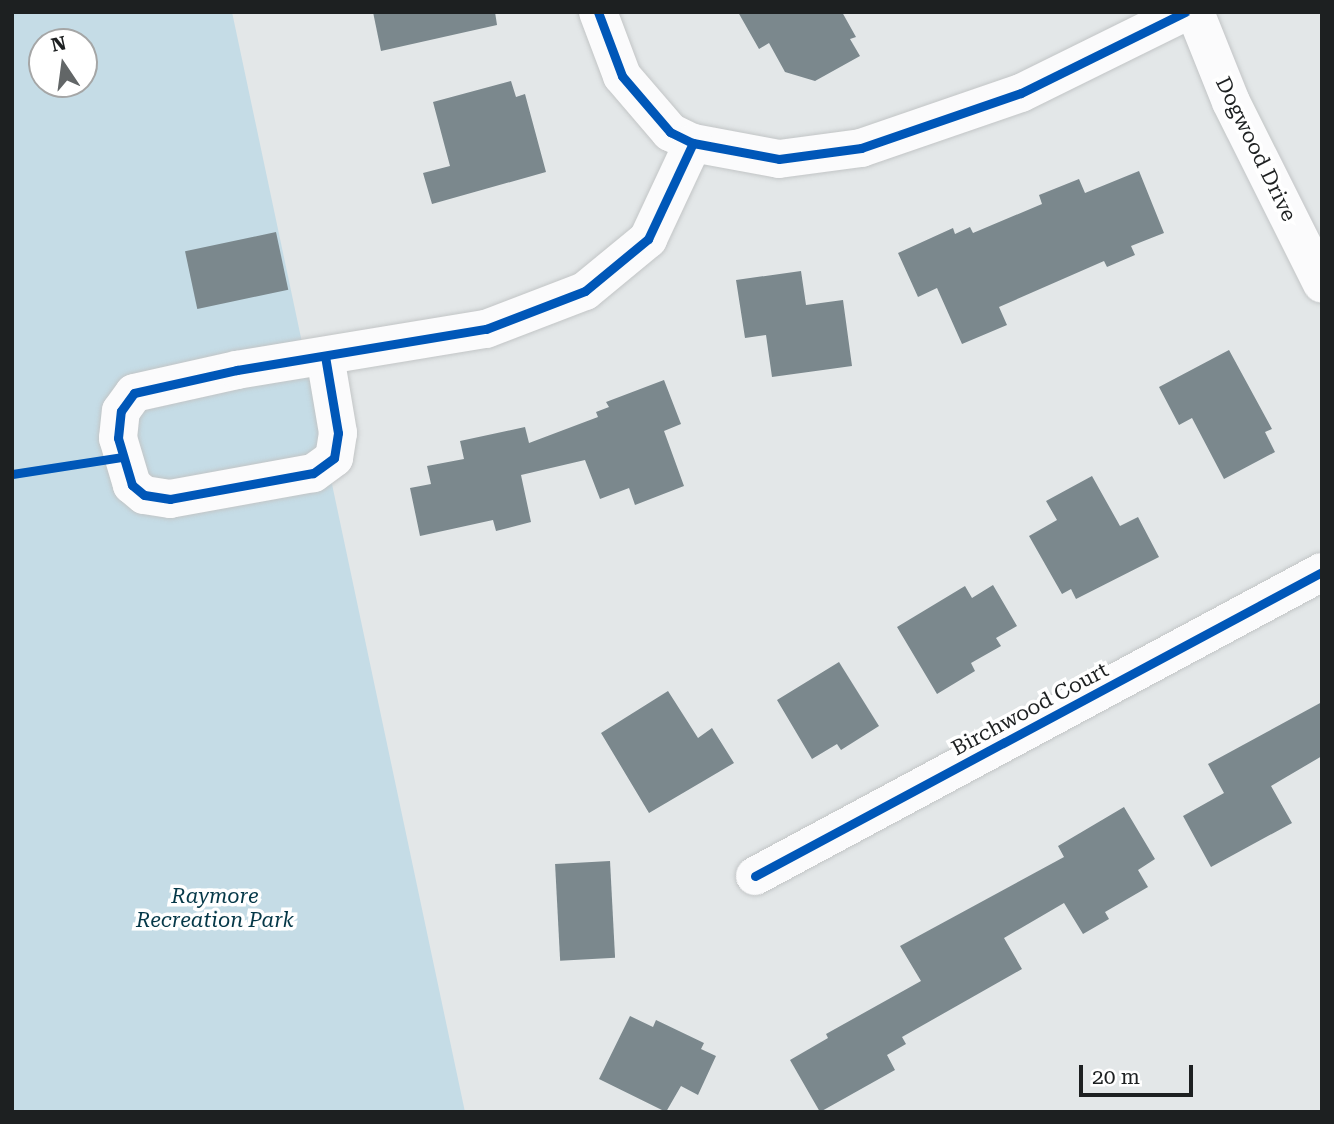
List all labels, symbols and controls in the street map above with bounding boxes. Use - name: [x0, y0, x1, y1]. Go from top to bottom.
- north arrow: [28, 28, 98, 98]
- text: N: [49, 31, 68, 57]
- street label: Dogwood Drive: [1210, 73, 1302, 225]
- street label: Birchwood Court: [947, 657, 1113, 761]
- park label: Raymore Recreation Park: [136, 883, 294, 933]
- scale bar: [1082, 1050, 1196, 1094]
- text: 20 m: [1092, 1065, 1140, 1089]

